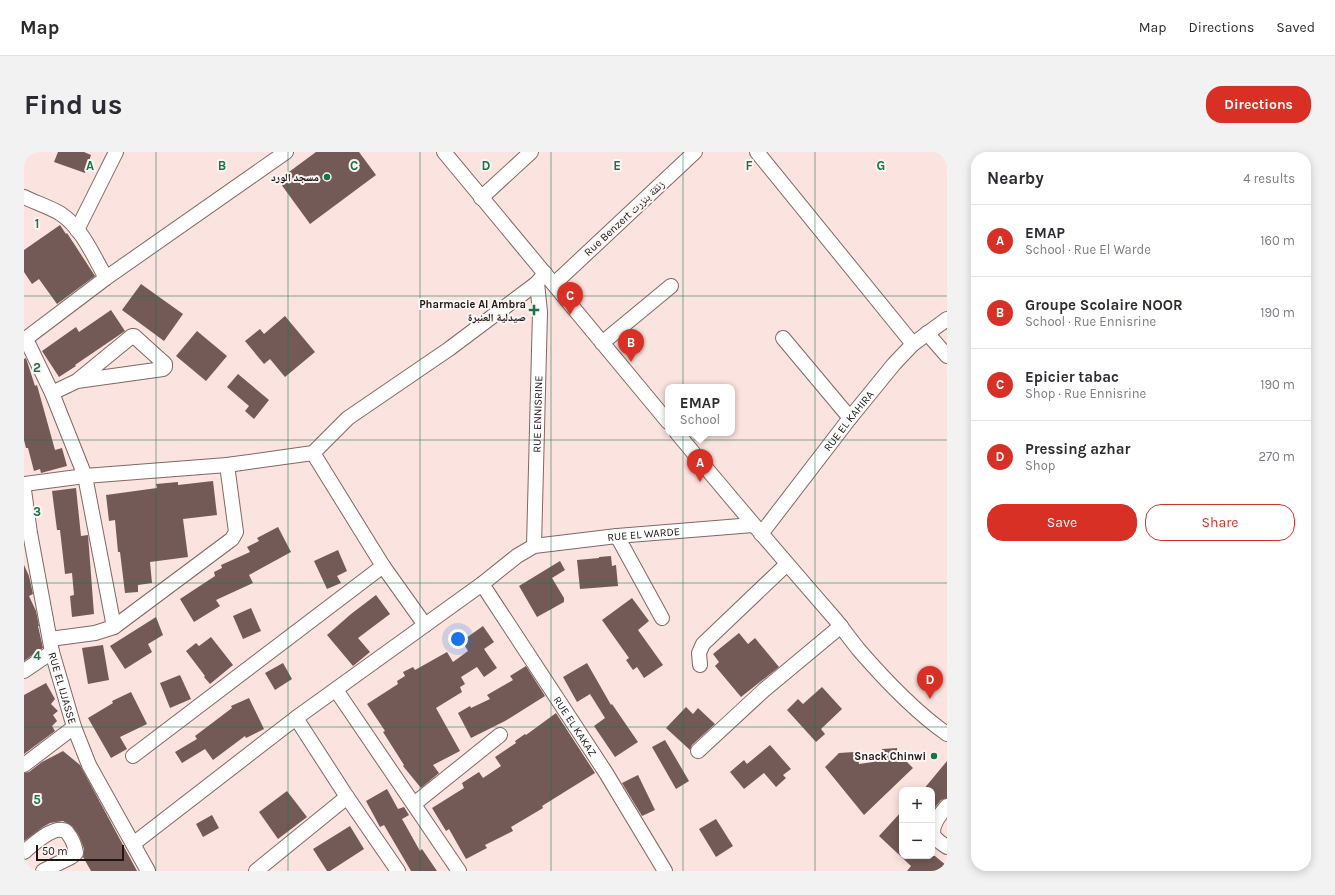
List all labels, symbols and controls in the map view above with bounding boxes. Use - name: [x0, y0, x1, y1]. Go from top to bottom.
- text: Map: [20, 17, 59, 39]
- text: Map: [1139, 19, 1167, 36]
- text: Directions: [1189, 19, 1254, 36]
- text: Saved: [1276, 19, 1315, 36]
- button: Directions: [1206, 86, 1311, 123]
- text: Find us: [24, 88, 123, 121]
- text: A: [86, 158, 94, 173]
- text: B: [218, 158, 226, 173]
- text: C: [350, 158, 358, 173]
- text: D: [482, 158, 491, 173]
- text: E: [613, 158, 621, 173]
- text: F: [745, 158, 753, 173]
- text: G: [877, 158, 885, 173]
- text: Nearby: [987, 168, 1044, 188]
- place label: مسجد الورد: [271, 171, 319, 184]
- text: 4 results: [1243, 171, 1295, 186]
- marker: مسجد الورد: [322, 172, 332, 182]
- street label: Rue Benzert زنقة بنزرت: [582, 178, 667, 259]
- text: 1: [35, 216, 39, 231]
- text: EMAP: [1025, 224, 1065, 242]
- text: A: [996, 233, 1004, 248]
- text: 160 m: [1260, 233, 1295, 248]
- text: School · Rue El Warde: [1025, 242, 1151, 257]
- pin: C: [557, 282, 583, 315]
- text: Groupe Scolaire NOOR: [1025, 296, 1183, 314]
- place label: Pharmacie Al Ambra صيدلية العنبرة: [419, 298, 526, 324]
- marker: Pharmacie Al Ambra صيدلية العنبرة: [529, 305, 539, 315]
- text: B: [996, 305, 1004, 320]
- text: 190 m: [1260, 305, 1295, 320]
- text: School · Rue Ennisrine: [1025, 314, 1156, 329]
- pin: B: [618, 329, 644, 362]
- text: 2: [33, 360, 41, 375]
- text: Epicier tabac: [1025, 368, 1119, 386]
- street label: RUE ENNISRINE: [530, 375, 545, 453]
- text: C: [996, 377, 1004, 392]
- text: 190 m: [1260, 377, 1295, 392]
- popup: [665, 384, 735, 436]
- text: Shop · Rue Ennisrine: [1025, 386, 1146, 401]
- street label: RUE EL KAHIRA: [821, 388, 877, 454]
- text: EMAP: [680, 394, 720, 412]
- text: School: [680, 412, 720, 427]
- text: Pressing azhar: [1025, 440, 1130, 458]
- pin: A: [687, 449, 713, 482]
- text: D: [996, 449, 1004, 464]
- text: 270 m: [1258, 449, 1295, 464]
- text: Shop: [1025, 458, 1055, 473]
- text: 3: [33, 504, 41, 519]
- button: Save: [987, 504, 1137, 541]
- button: Share: [1145, 504, 1295, 541]
- street label: RUE EL WARDE: [607, 525, 680, 544]
- your location: [448, 629, 468, 649]
- text: 4: [33, 648, 41, 663]
- street label: RUE EL IJJASSE: [45, 651, 79, 726]
- pin: D: [917, 666, 943, 699]
- street label: RUE EL KAKAZ: [550, 694, 599, 759]
- place label: Snack Chinwi: [854, 750, 926, 763]
- marker: Snack Chinwi: [929, 751, 939, 761]
- map controls: [899, 787, 935, 859]
- button: +: [899, 787, 935, 823]
- text: 5: [33, 792, 41, 807]
- button: −: [899, 823, 935, 859]
- scale bar: [36, 843, 124, 862]
- text: 50 m: [42, 845, 68, 858]

